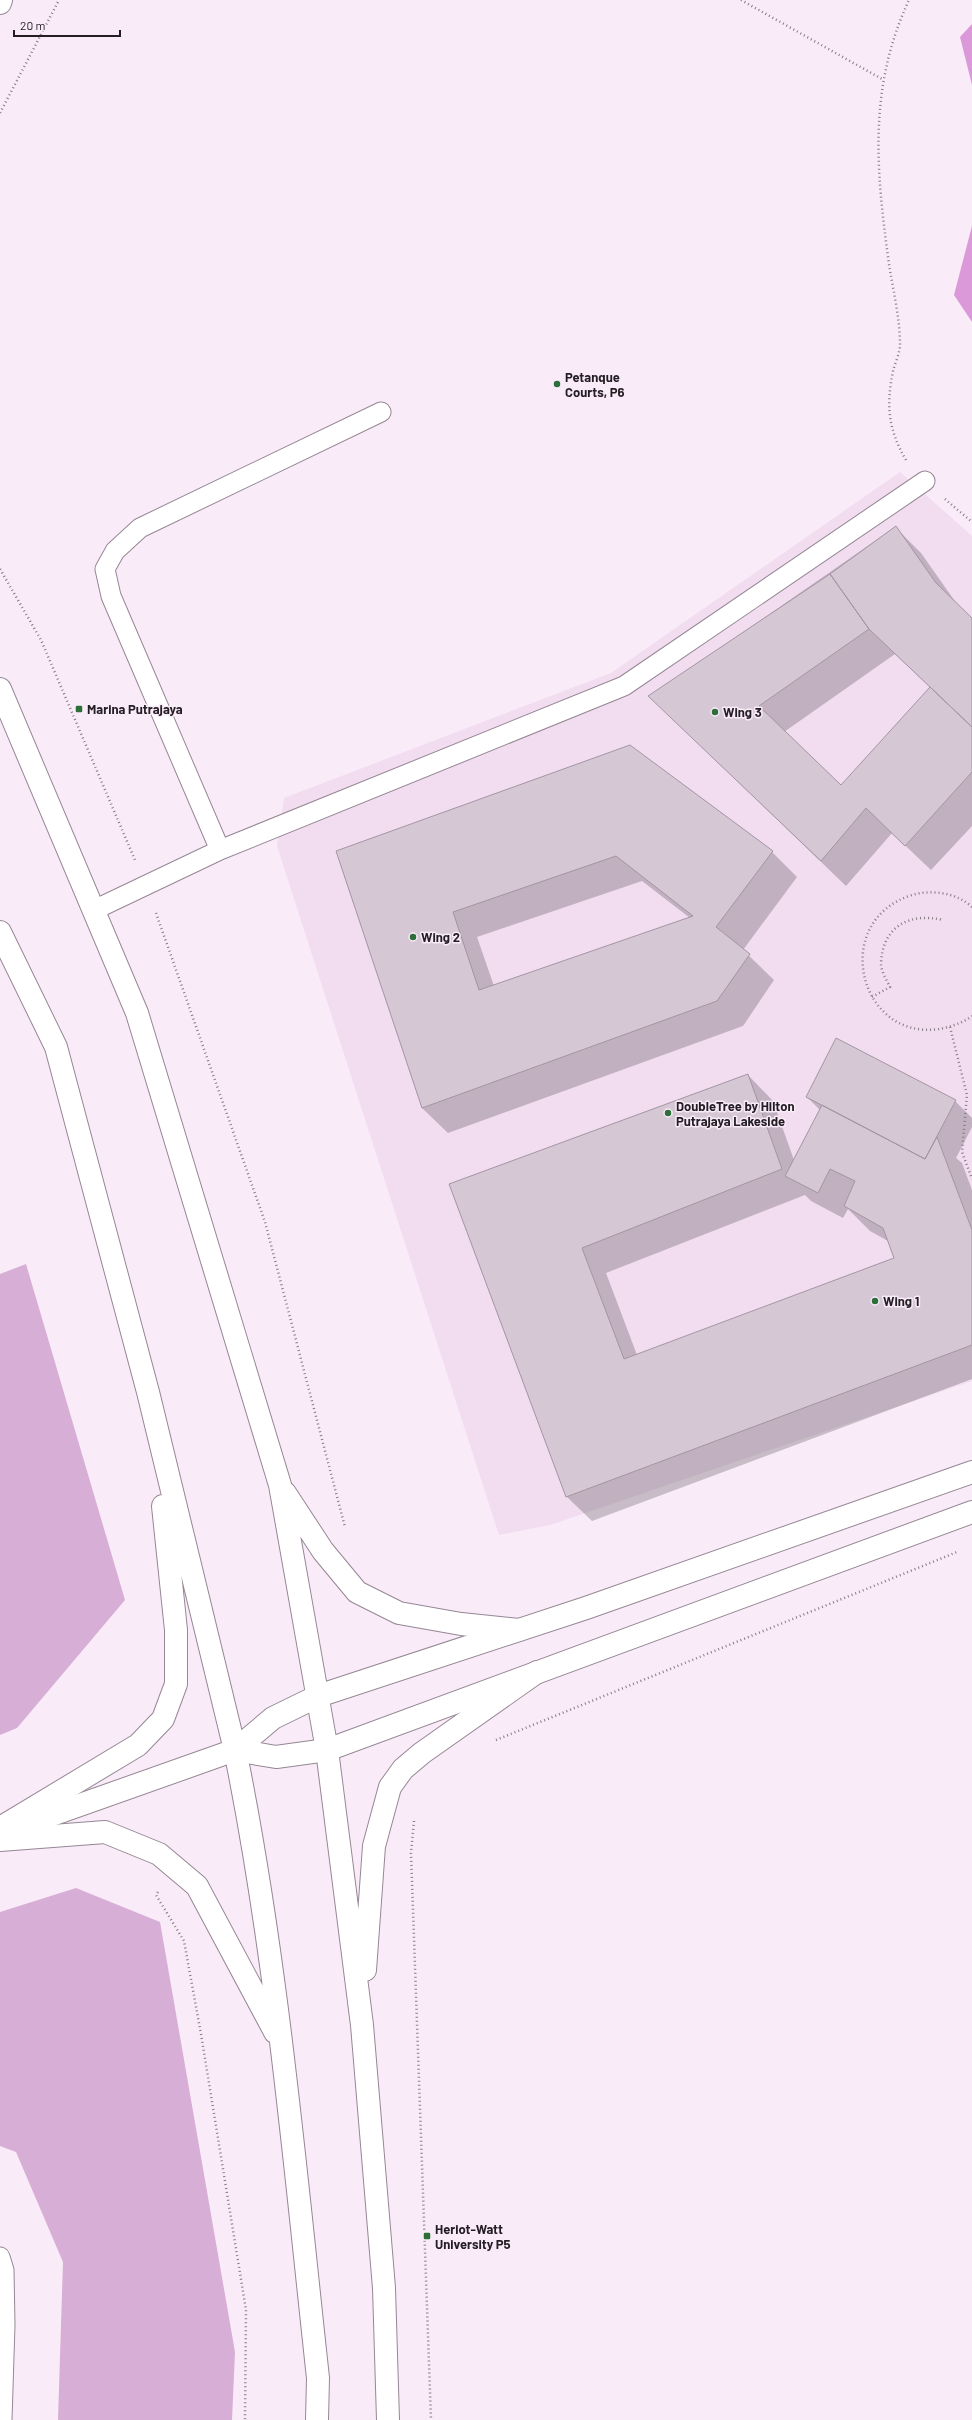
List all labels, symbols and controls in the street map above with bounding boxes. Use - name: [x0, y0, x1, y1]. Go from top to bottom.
- scale bar: [14, 12, 120, 38]
- text: 20 m: [20, 18, 46, 32]
- place label: Petanque Courts, P6: [565, 369, 625, 400]
- marker: Petanque Courts, P6: [552, 379, 562, 389]
- place label: Marina Putrajaya: [87, 701, 183, 717]
- marker: Marina Putrajaya: [74, 704, 84, 714]
- place label: Wing 3: [723, 704, 762, 720]
- marker: Wing 3: [710, 707, 720, 717]
- place label: Wing 2: [421, 929, 460, 945]
- marker: Wing 2: [408, 932, 418, 942]
- place label: DoubleTree by Hilton Putrajaya Lakeside: [676, 1098, 795, 1129]
- marker: DoubleTree by Hilton Putrajaya Lakeside: [663, 1108, 673, 1118]
- place label: Wing 1: [883, 1293, 919, 1309]
- marker: Wing 1: [870, 1296, 880, 1306]
- place label: Heriot-Watt University P5: [435, 2221, 511, 2252]
- marker: Heriot-Watt University P5: [422, 2231, 432, 2241]

